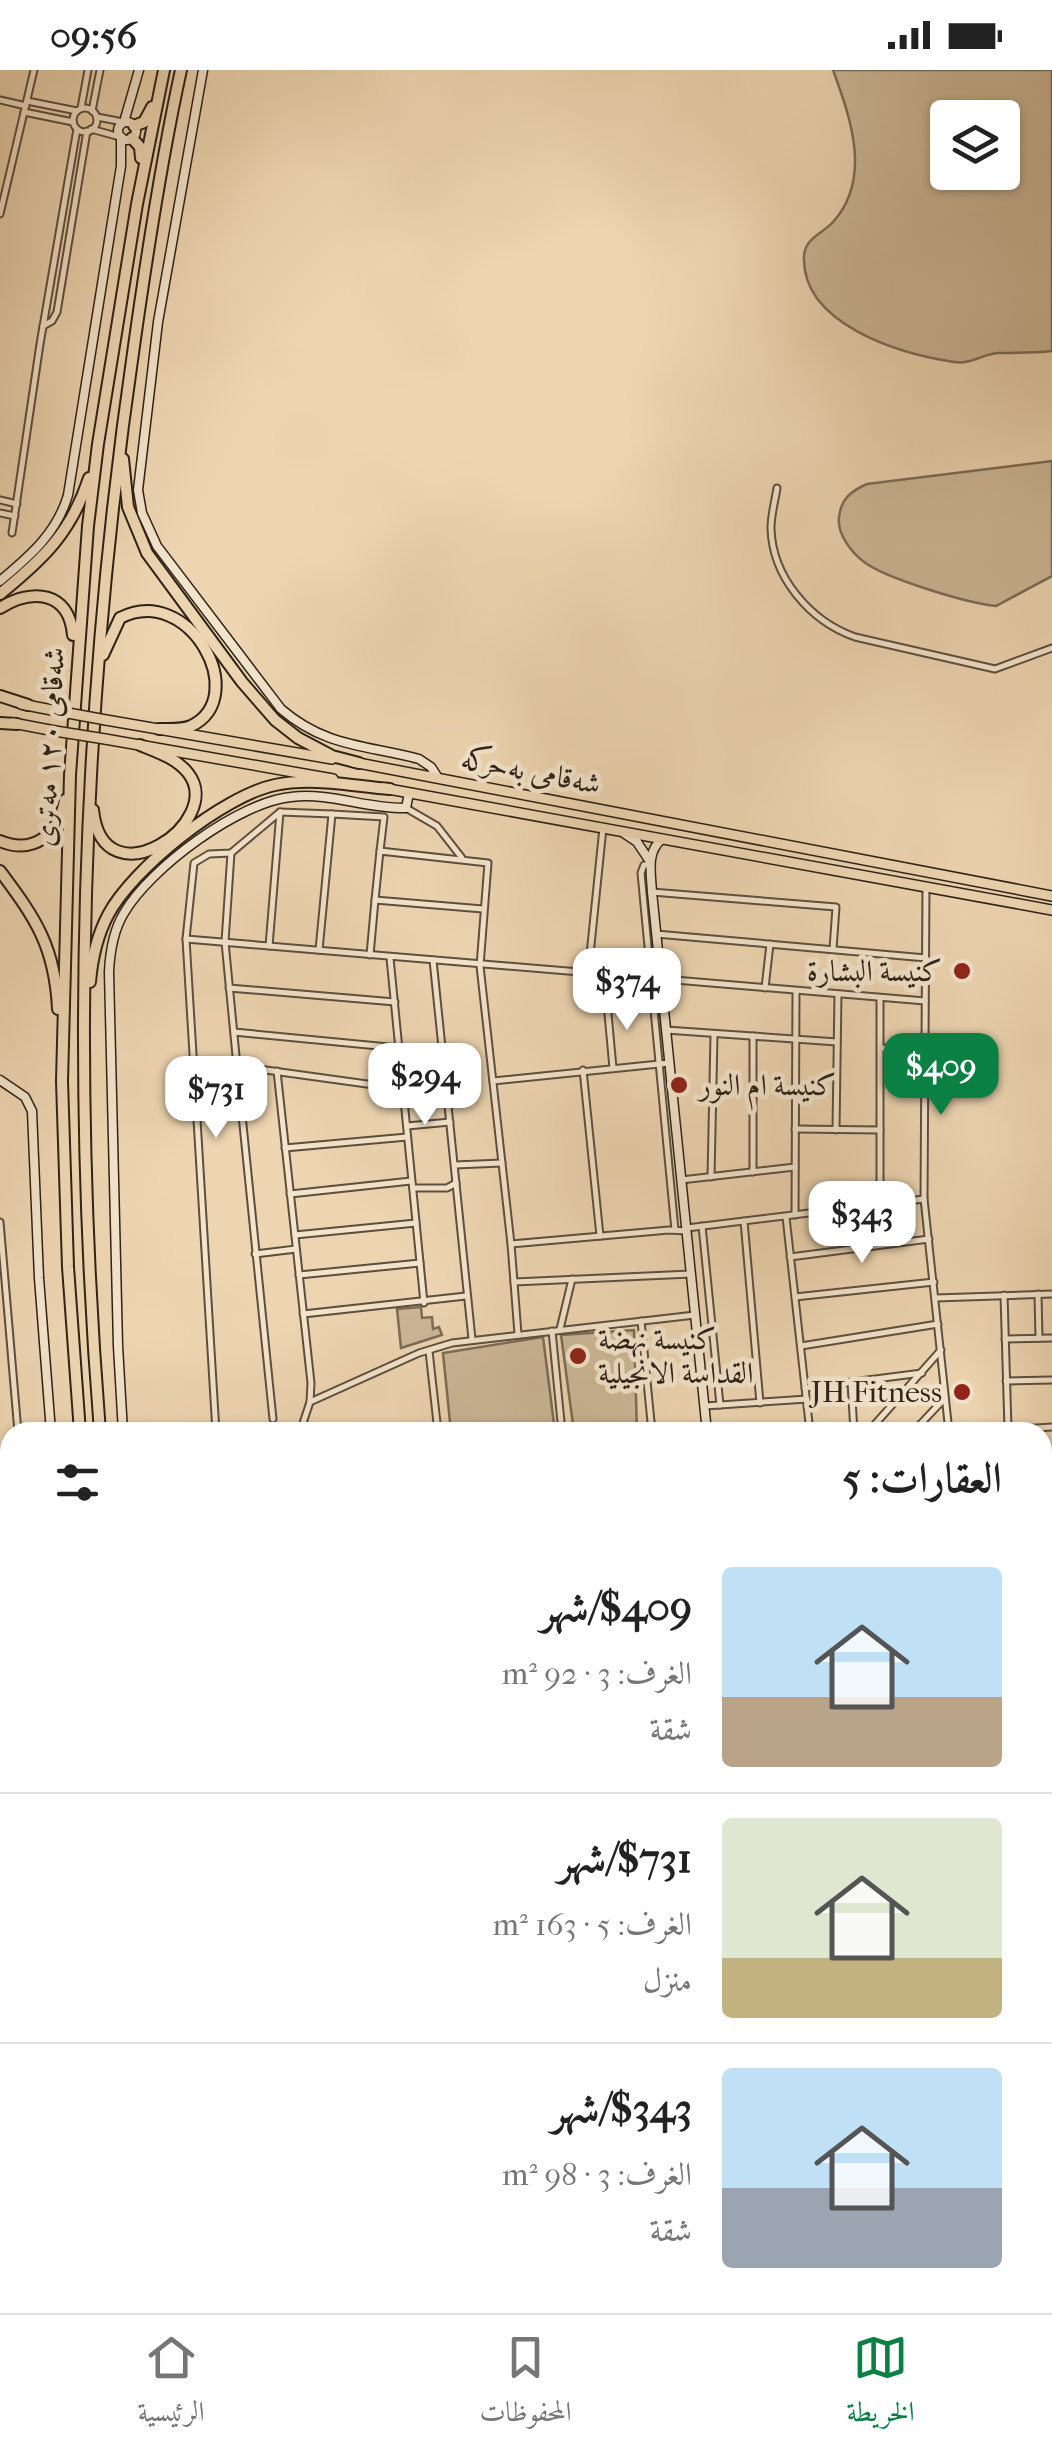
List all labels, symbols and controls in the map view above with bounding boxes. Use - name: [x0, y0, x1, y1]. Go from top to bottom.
- text: 09:56: [50, 13, 137, 58]
- map controls: [930, 100, 1020, 190]
- button: layers: [930, 100, 1020, 190]
- street label: شەقامی ١٢٠ مەتری: [27, 646, 72, 848]
- street label: شەقامی بەحرکە: [458, 740, 604, 802]
- pin: $374: [568, 948, 686, 1033]
- place label: كنيسة البشارة: [807, 954, 942, 989]
- marker: كنيسة البشارة: [951, 960, 973, 982]
- text: $374: [595, 962, 659, 999]
- pin: $409: [882, 1033, 1000, 1118]
- pin: $294: [366, 1043, 484, 1128]
- text: $409: [906, 1047, 976, 1084]
- pin: $731: [157, 1056, 275, 1141]
- text: $294: [390, 1057, 460, 1094]
- place label: كنيسة ام النور: [696, 1068, 836, 1111]
- text: $731: [187, 1070, 245, 1107]
- marker: كنيسة ام النور: [668, 1074, 690, 1096]
- pin: $343: [803, 1181, 921, 1266]
- text: $343: [831, 1195, 893, 1232]
- place label: كنيسة نهضة القداسة الانجيلية: [598, 1322, 754, 1391]
- marker: كنيسة نهضة القداسة الانجيلية: [567, 1345, 589, 1367]
- place label: JH Fitness: [809, 1375, 942, 1410]
- marker: JH Fitness: [951, 1381, 973, 1403]
- text: العقارات: 5: [843, 1454, 1002, 1503]
- icon: filters: [50, 1455, 105, 1510]
- text: $409/شهر: [540, 1583, 692, 1632]
- icon: home: [802, 1607, 922, 1727]
- text: الغرف: 3 · 92 m²: [502, 1655, 692, 1692]
- text: شقة: [650, 1711, 692, 1748]
- text: $731/شهر: [558, 1834, 692, 1883]
- icon: home: [802, 1858, 922, 1978]
- text: الغرف: 5 · 163 m²: [492, 1906, 692, 1943]
- text: منزل: [643, 1962, 692, 1999]
- text: $343/شهر: [551, 2084, 692, 2133]
- icon: home: [802, 2108, 922, 2228]
- text: الغرف: 3 · 98 m²: [502, 2156, 692, 2193]
- text: شقة: [650, 2212, 692, 2249]
- tab: الرئيسية: [137, 2330, 205, 2439]
- tab: المحفوظات: [479, 2330, 572, 2439]
- tab: الخريطة: [846, 2330, 915, 2439]

